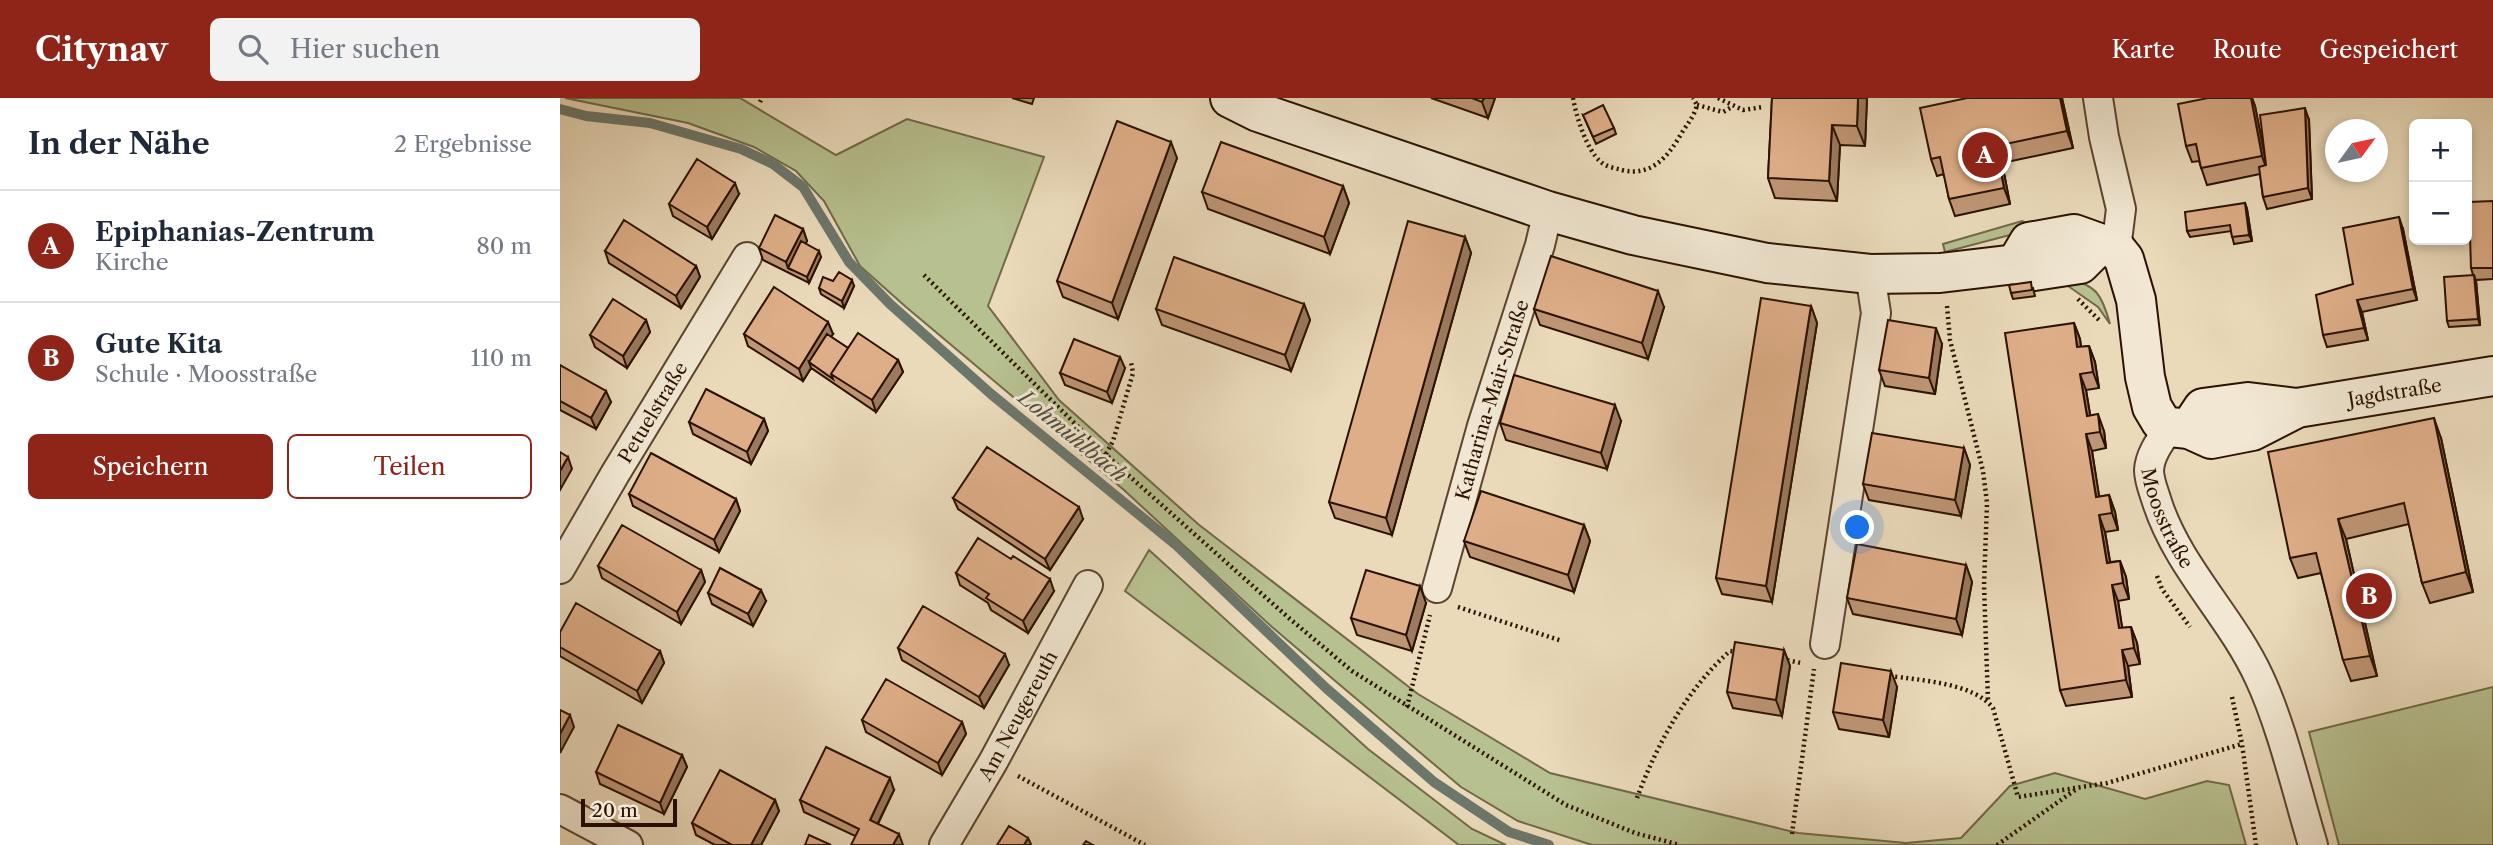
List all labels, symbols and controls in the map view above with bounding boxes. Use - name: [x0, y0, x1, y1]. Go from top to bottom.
- search box: [210, 18, 700, 81]
- text: Citynav: [35, 29, 168, 70]
- icon: search: [234, 30, 272, 68]
- text: Hier suchen: [290, 33, 440, 65]
- text: Karte: [2111, 35, 2175, 64]
- text: Route: [2213, 35, 2282, 64]
- text: Gespeichert: [2320, 35, 2458, 64]
- north arrow: [2325, 119, 2388, 182]
- map controls: [2409, 119, 2472, 245]
- button: +: [2409, 119, 2472, 182]
- text: In der Nähe: [28, 125, 210, 162]
- pin: A: [1962, 129, 2008, 181]
- text: 2 Ergebnisse: [394, 130, 532, 158]
- button: −: [2409, 182, 2472, 245]
- text: Epiphanias-Zentrum: [95, 216, 375, 248]
- text: A: [42, 232, 60, 260]
- text: 80 m: [476, 232, 532, 260]
- text: Kirche: [95, 248, 169, 276]
- street label: Katharina-Mair-Straße: [1450, 297, 1533, 503]
- text: Gute Kita: [95, 328, 222, 360]
- text: B: [42, 344, 60, 372]
- text: 110 m: [471, 344, 532, 372]
- street label: Petuelstraße: [613, 358, 692, 467]
- text: Schule · Moosstraße: [95, 360, 317, 388]
- street label: Jagdstraße: [2343, 373, 2443, 412]
- water label: Lohmühlbach: [1012, 384, 1132, 487]
- button: Speichern: [28, 434, 273, 499]
- button: Teilen: [287, 434, 532, 499]
- street label: Moosstraße: [2137, 466, 2199, 572]
- your location: [1840, 510, 1874, 544]
- pin: B: [2346, 570, 2392, 622]
- street label: Am Neugereuth: [973, 647, 1062, 785]
- scale bar: [581, 796, 677, 828]
- text: 20 m: [592, 799, 638, 822]

